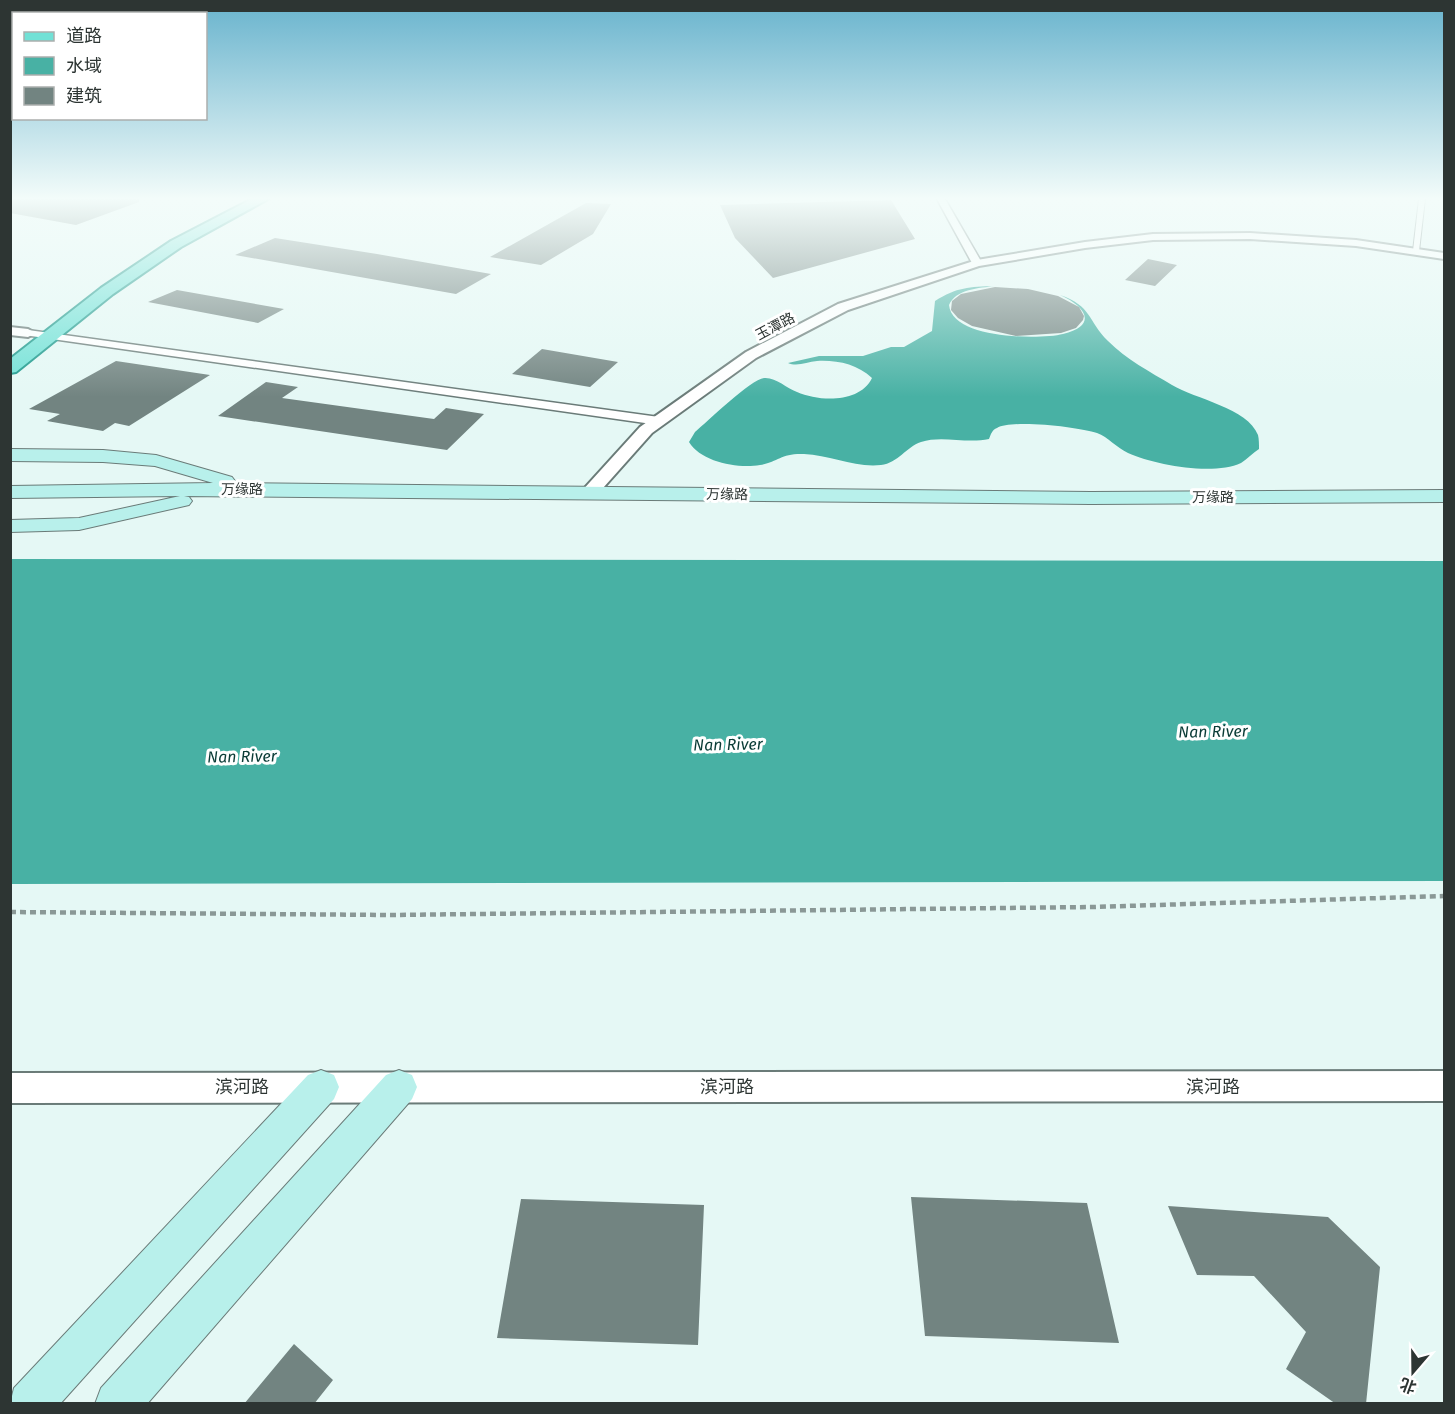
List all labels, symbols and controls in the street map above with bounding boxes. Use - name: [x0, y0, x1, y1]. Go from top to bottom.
- legend: [12, 12, 207, 120]
- text: 道路: [66, 25, 102, 47]
- text: 水域: [66, 55, 102, 77]
- text: 建筑: [66, 85, 102, 107]
- street label: 玉潭路: [753, 309, 798, 344]
- street label: 万缘路: [221, 481, 263, 498]
- street label: 万缘路: [706, 486, 748, 503]
- street label: 万缘路: [1192, 489, 1234, 506]
- water label: Nan River: [1178, 721, 1249, 742]
- water label: Nan River: [693, 734, 764, 755]
- water label: Nan River: [207, 746, 278, 767]
- street label: 滨河路: [215, 1076, 269, 1098]
- street label: 滨河路: [700, 1076, 754, 1098]
- street label: 滨河路: [1186, 1076, 1240, 1098]
- north arrow: [1383, 1342, 1443, 1402]
- text: 北: [1397, 1374, 1419, 1397]

